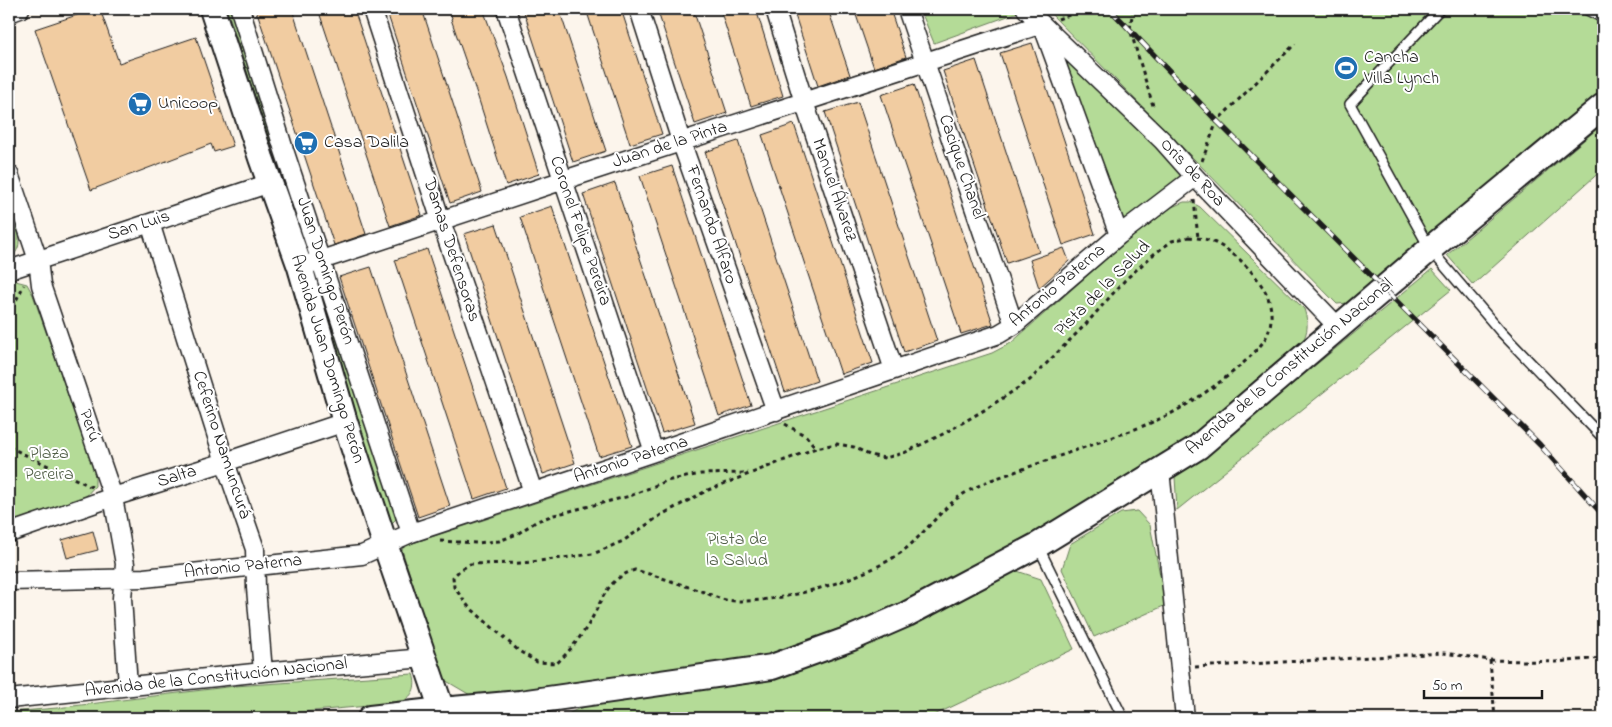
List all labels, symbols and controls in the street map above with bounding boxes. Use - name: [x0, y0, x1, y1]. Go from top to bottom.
- place label: Cancha Villa Lynch: [1363, 45, 1439, 92]
- sports icon: Cancha Villa Lynch: [1333, 55, 1359, 81]
- supermarket icon: Unicoop: [127, 91, 153, 117]
- place label: Unicoop: [158, 91, 218, 117]
- street label: Cacique Chanel: [931, 111, 991, 223]
- street label: Juan de la Pinta: [609, 114, 731, 176]
- supermarket icon: Casa Dalila: [293, 130, 319, 156]
- place label: Casa Dalila: [324, 130, 409, 156]
- street label: Oris de Roa: [1153, 133, 1231, 213]
- street label: Manuel Álvarez: [804, 135, 864, 245]
- street label: Coronel Felipe Pereira: [542, 153, 618, 309]
- street label: Fernando Alfaro: [678, 161, 743, 288]
- street label: Damas Defensoras: [415, 174, 487, 325]
- street label: Juan Domingo Perón: [288, 194, 361, 349]
- street label: San Luis: [105, 204, 173, 248]
- street label: Pista de la Salud: [1049, 235, 1157, 343]
- street label: Antonio Paterna: [1004, 238, 1112, 334]
- street label: Avenida Juan Domingo Perón: [282, 251, 371, 467]
- street label: Avenida de la Constitución Nacional: [1181, 272, 1399, 462]
- street label: Ceferino Namuncurá: [185, 368, 257, 522]
- street label: Perú: [71, 406, 107, 446]
- street label: Antonio Paterna: [571, 429, 691, 491]
- park label: Plaza Pereira: [24, 441, 74, 488]
- street label: Salta: [154, 459, 200, 495]
- park label: Pista de la Salud: [706, 527, 768, 574]
- street label: Antonio Paterna: [183, 548, 303, 586]
- street label: Avenida de la Constitución Nacional: [83, 651, 349, 705]
- scale bar: [1424, 667, 1542, 699]
- text: 50 m: [1432, 675, 1463, 697]

